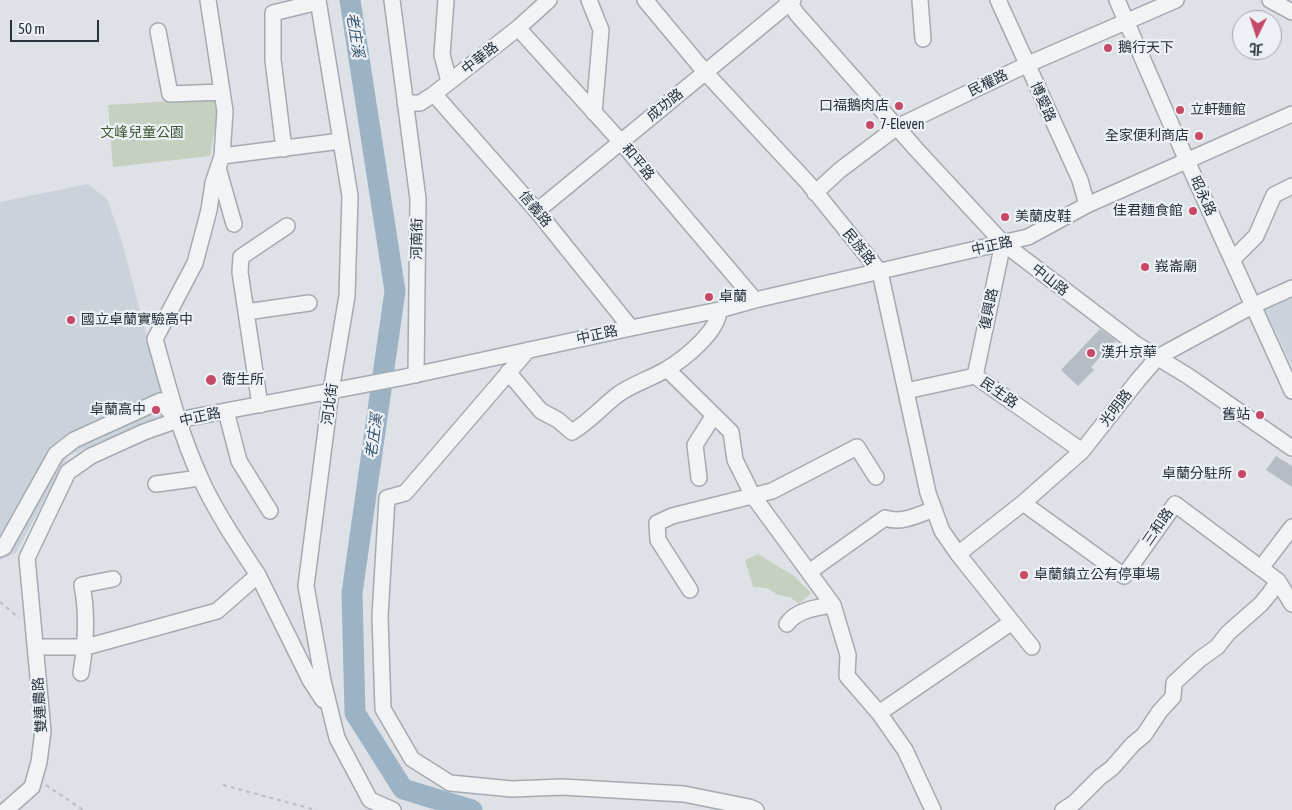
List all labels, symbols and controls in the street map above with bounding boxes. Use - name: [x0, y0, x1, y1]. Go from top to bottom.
- scale bar: [12, 10, 101, 42]
- north arrow: [1232, 10, 1282, 60]
- water label: 老庄溪: [343, 11, 367, 59]
- text: 50 m: [18, 20, 45, 37]
- street label: 中華路: [458, 38, 502, 78]
- place label: 鵝行天下: [1118, 40, 1174, 56]
- text: 北: [1248, 40, 1264, 57]
- marker: 鵝行天下: [1102, 42, 1114, 54]
- street label: 民權路: [965, 66, 1011, 100]
- street label: 博愛路: [1027, 79, 1059, 125]
- street label: 成功路: [643, 85, 687, 125]
- place label: 口福鵝肉店: [819, 98, 889, 114]
- marker: 口福鵝肉店: [893, 100, 905, 112]
- place label: 立軒麵館: [1190, 102, 1246, 118]
- marker: 立軒麵館: [1174, 104, 1186, 116]
- place label: 7-Eleven: [880, 117, 925, 133]
- marker: 7-Eleven: [864, 119, 876, 131]
- park label: 文峰兒童公園: [100, 125, 184, 141]
- place label: 全家便利商店: [1105, 128, 1189, 144]
- marker: 全家便利商店: [1193, 130, 1205, 142]
- street label: 和平路: [618, 141, 658, 183]
- street label: 昭永路: [1187, 173, 1219, 219]
- street label: 信義路: [515, 188, 555, 230]
- place label: 佳君麵食館: [1113, 203, 1183, 219]
- marker: 佳君麵食館: [1187, 205, 1199, 217]
- place label: 美蘭皮鞋: [1015, 209, 1071, 225]
- marker: 美蘭皮鞋: [999, 211, 1011, 223]
- street label: 河南街: [408, 218, 426, 260]
- street label: 民族路: [839, 225, 879, 269]
- street label: 中正路: [970, 233, 1014, 259]
- place label: 峩崙廟: [1155, 259, 1197, 275]
- street label: 中山路: [1028, 260, 1072, 300]
- marker: 峩崙廟: [1139, 261, 1151, 273]
- street label: 復興路: [976, 287, 1002, 331]
- place label: 卓蘭: [719, 289, 747, 305]
- marker: 卓蘭: [703, 291, 715, 303]
- place label: 國立卓蘭實驗高中: [81, 312, 193, 328]
- marker: 國立卓蘭實驗高中: [65, 314, 77, 326]
- street label: 中正路: [575, 322, 619, 348]
- place label: 漢升京華: [1101, 345, 1157, 361]
- marker: 漢升京華: [1085, 347, 1097, 359]
- place label: 衛生所: [222, 372, 264, 388]
- marker: 衛生所: [204, 373, 218, 387]
- street label: 民生路: [977, 374, 1021, 412]
- street label: 河北街: [319, 382, 341, 426]
- street label: 光明路: [1096, 386, 1136, 430]
- place label: 卓蘭高中: [90, 402, 146, 418]
- marker: 卓蘭高中: [150, 404, 162, 416]
- street label: 中正路: [178, 404, 222, 430]
- place label: 舊站: [1222, 407, 1250, 423]
- marker: 舊站: [1254, 409, 1266, 421]
- water label: 老庄溪: [362, 412, 386, 460]
- place label: 卓蘭分駐所: [1162, 466, 1232, 482]
- marker: 卓蘭分駐所: [1236, 468, 1248, 480]
- street label: 三和路: [1139, 505, 1177, 549]
- place label: 卓蘭鎮立公有停車場: [1034, 567, 1160, 583]
- marker: 卓蘭鎮立公有停車場: [1018, 569, 1030, 581]
- street label: 雙連農路: [30, 676, 50, 734]

